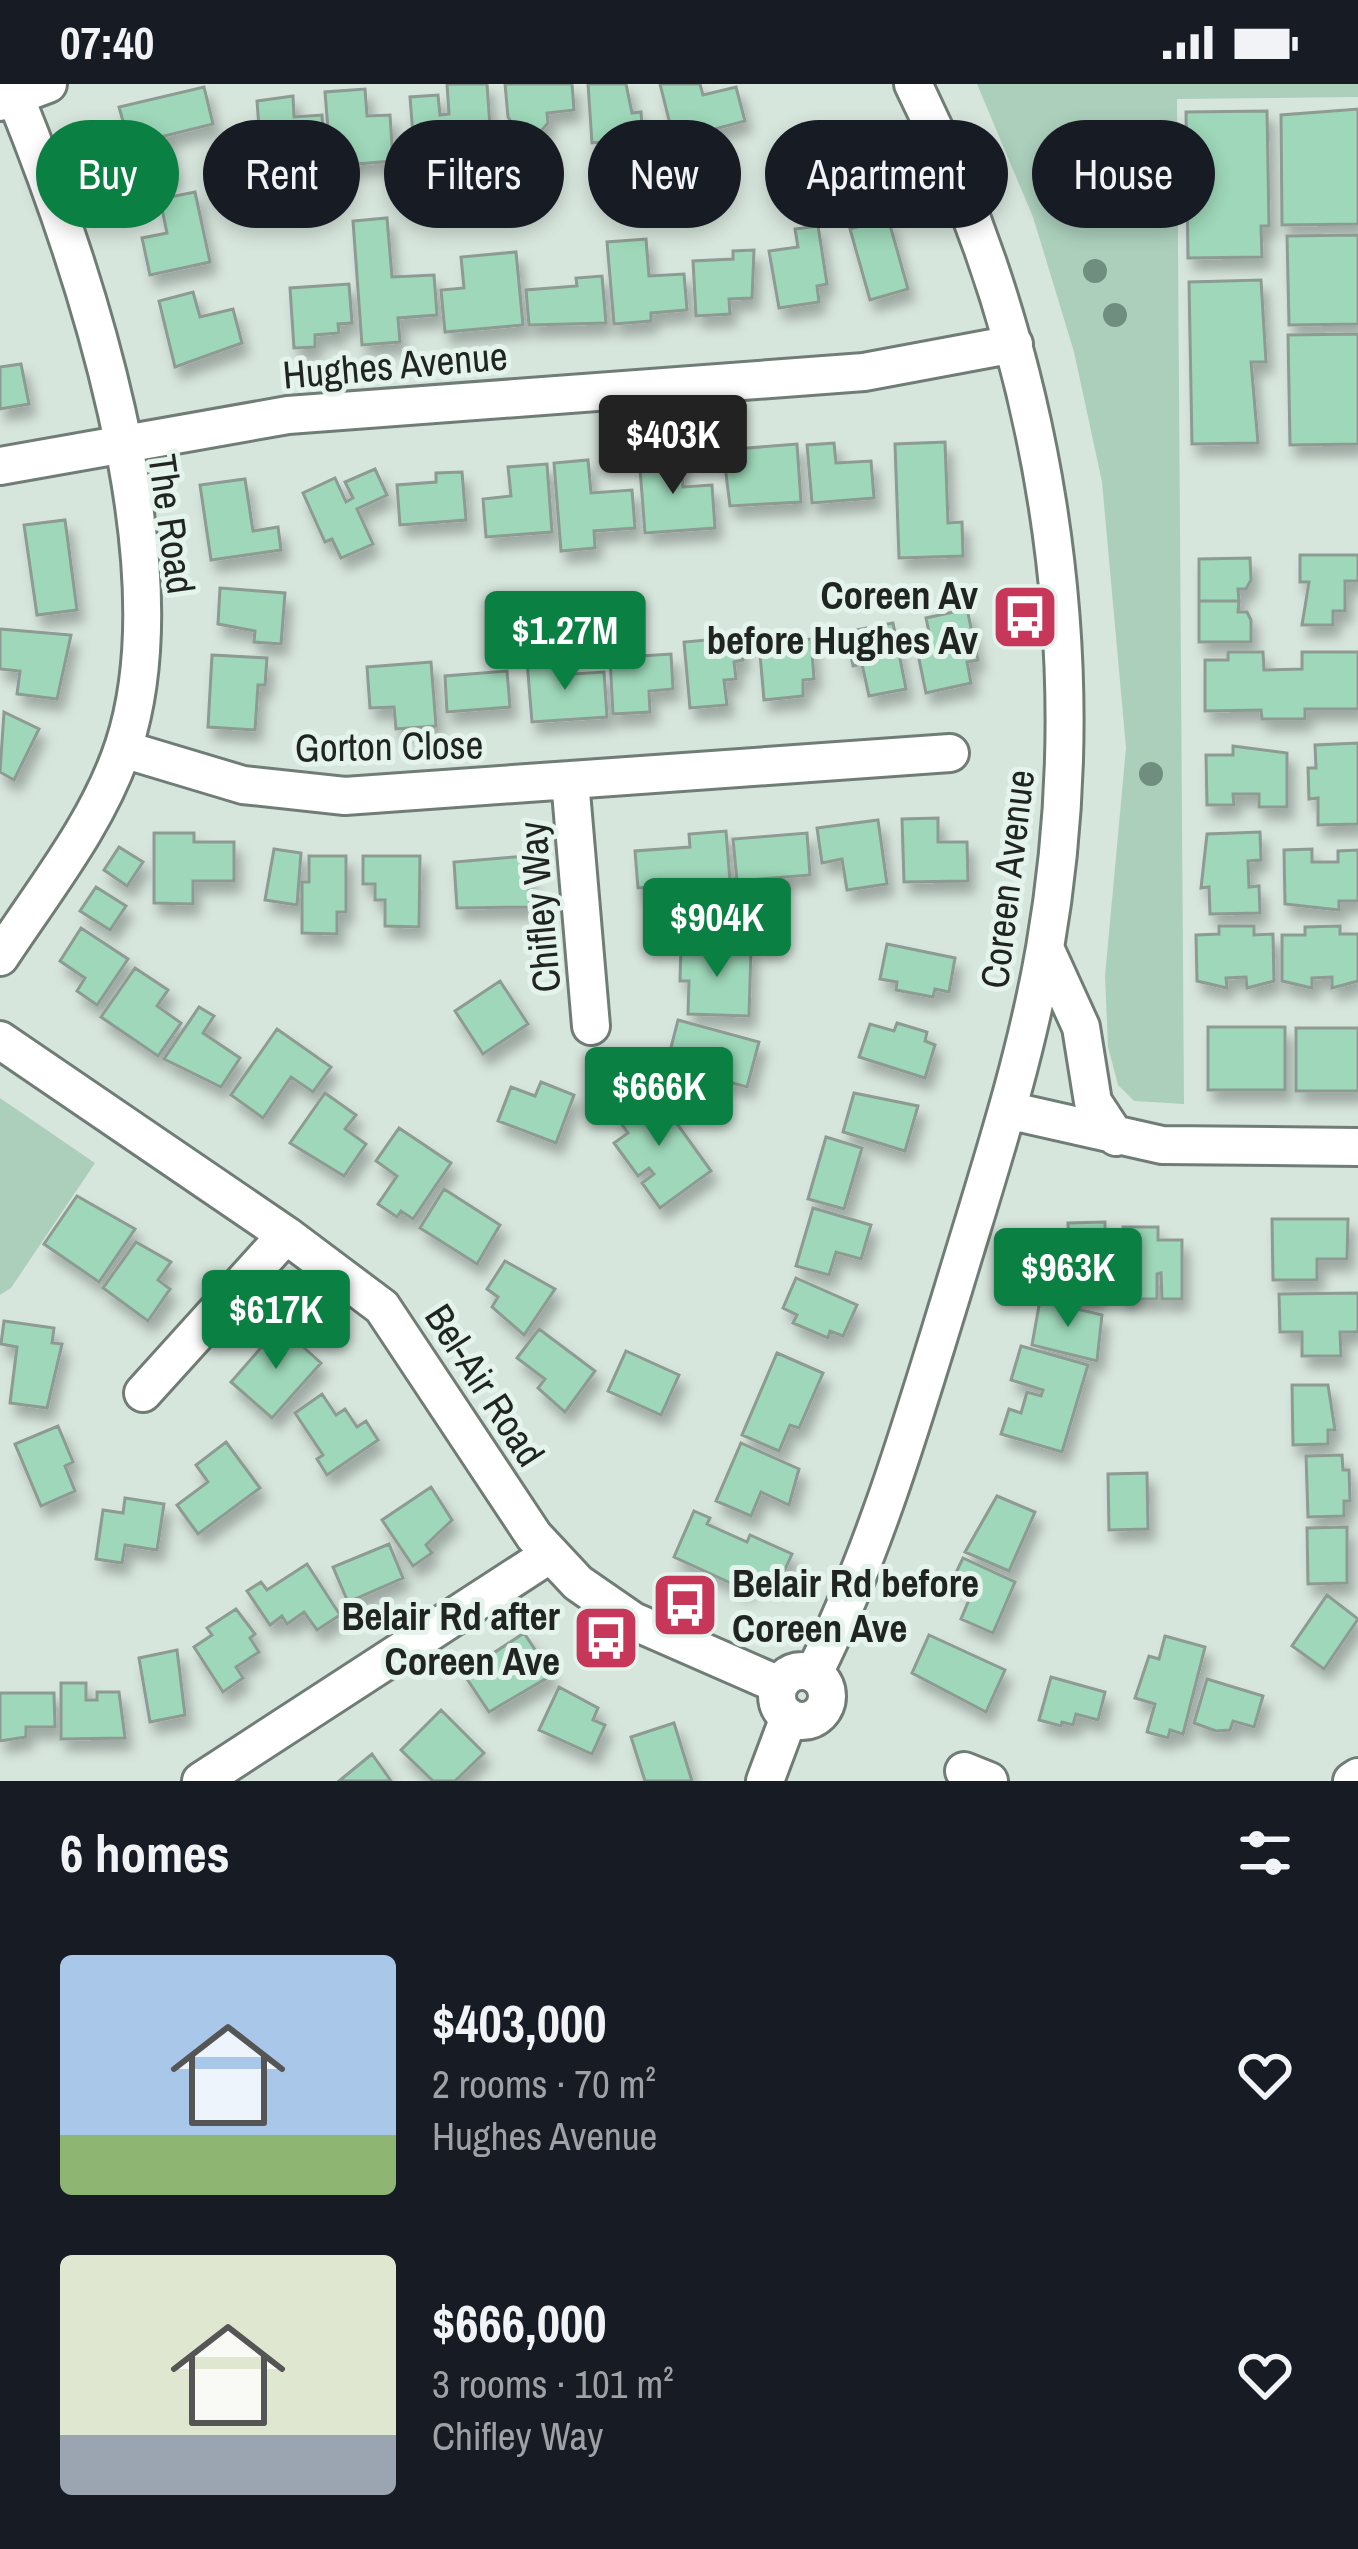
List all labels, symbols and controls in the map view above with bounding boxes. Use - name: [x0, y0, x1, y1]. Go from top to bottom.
- text: 07:40: [60, 12, 154, 73]
- chip: Buy: [36, 120, 179, 228]
- chip: Rent: [203, 120, 360, 228]
- chip: Filters: [384, 120, 564, 228]
- chip: New: [588, 120, 741, 228]
- chip: Apartment: [765, 120, 1008, 228]
- chip: House: [1032, 120, 1215, 228]
- street label: Hughes Avenue: [281, 329, 509, 401]
- pin: $403K: [589, 395, 757, 497]
- text: $403K: [626, 408, 720, 460]
- street label: The Road: [136, 451, 208, 597]
- place label: Coreen Av before Hughes Av: [707, 569, 978, 666]
- bus stop icon: Coreen Av before Hughes Av: [990, 582, 1060, 652]
- pin: $1.27M: [467, 591, 663, 693]
- text: $1.27M: [512, 604, 618, 656]
- street label: Gorton Close: [294, 718, 484, 774]
- street label: Coreen Avenue: [968, 767, 1046, 991]
- street label: Chifley Way: [506, 819, 572, 995]
- pin: $904K: [633, 878, 801, 980]
- text: $904K: [670, 891, 764, 943]
- pin: $666K: [575, 1047, 743, 1149]
- text: $666K: [612, 1060, 706, 1112]
- pin: $963K: [984, 1228, 1152, 1330]
- text: $963K: [1021, 1241, 1115, 1293]
- pin: $617K: [192, 1270, 360, 1372]
- text: $617K: [229, 1283, 323, 1335]
- street label: Bel-Air Road: [413, 1294, 557, 1476]
- place label: Belair Rd before Coreen Ave: [732, 1557, 979, 1654]
- bus stop icon: Belair Rd before Coreen Ave: [650, 1570, 720, 1640]
- place label: Belair Rd after Coreen Ave: [341, 1590, 561, 1687]
- bus stop icon: Belair Rd after Coreen Ave: [571, 1603, 641, 1673]
- text: 6 homes: [60, 1819, 230, 1888]
- icon: filters: [1232, 1820, 1298, 1886]
- text: $403,000: [432, 1989, 606, 2058]
- icon: home: [156, 2003, 300, 2147]
- icon: heart: [1232, 2042, 1298, 2108]
- text: 2 rooms · 70 m²: [432, 2058, 656, 2110]
- text: Hughes Avenue: [432, 2110, 657, 2162]
- text: $666,000: [432, 2289, 606, 2358]
- icon: home: [156, 2303, 300, 2447]
- icon: heart: [1232, 2342, 1298, 2408]
- text: 3 rooms · 101 m²: [432, 2358, 674, 2410]
- text: Chifley Way: [432, 2410, 603, 2462]

